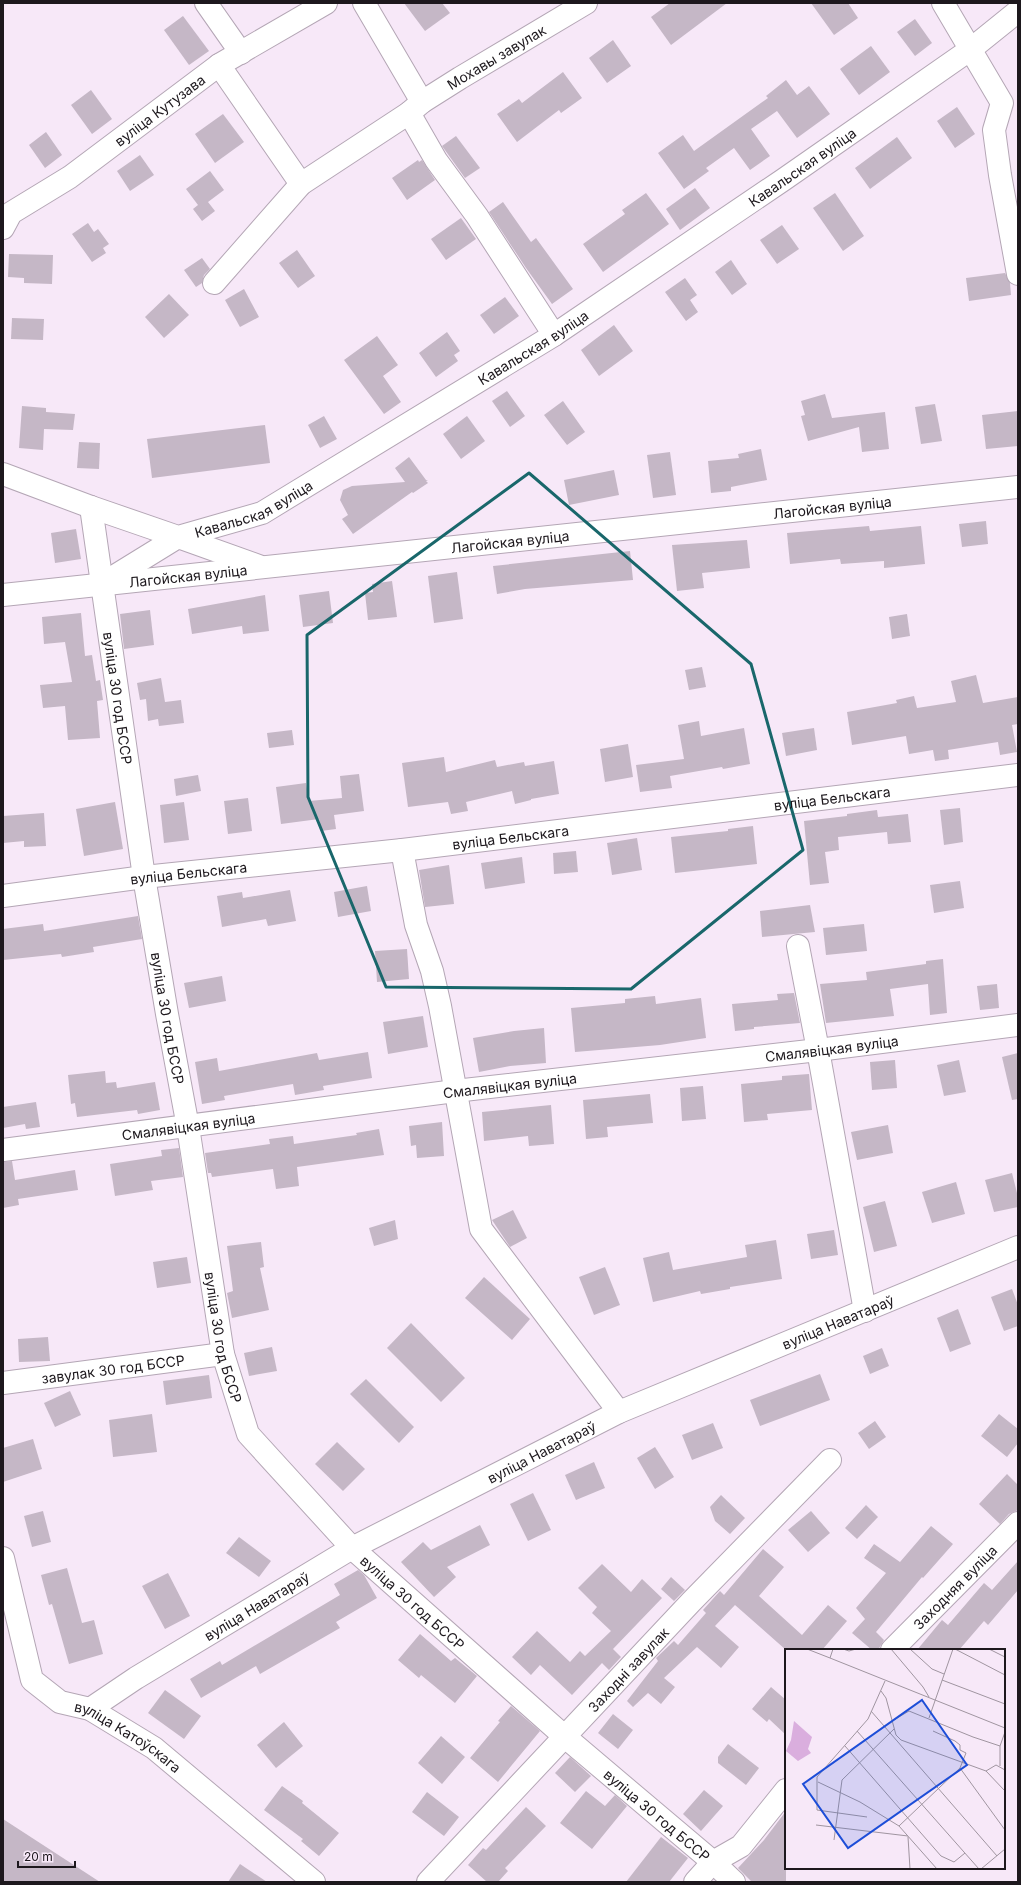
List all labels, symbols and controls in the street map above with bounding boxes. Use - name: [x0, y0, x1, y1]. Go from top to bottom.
- street label: Мохавы завулак: [444, 20, 549, 93]
- street label: вуліца Кутузава: [111, 70, 208, 149]
- street label: Кавальская вуліца: [745, 124, 859, 210]
- street label: Кавальская вуліца: [475, 306, 591, 388]
- street label: Кавальская вуліца: [192, 476, 315, 540]
- street label: Лагойская вуліца: [772, 492, 892, 522]
- street label: Лагойская вуліца: [450, 526, 570, 556]
- street label: Лагойская вуліца: [128, 561, 248, 590]
- street label: вуліца 30 год БССР: [100, 631, 136, 765]
- street label: вуліца Бельскага: [773, 782, 891, 813]
- street label: вуліца Бельскага: [451, 821, 570, 852]
- street label: вуліца Бельскага: [129, 858, 248, 887]
- street label: вуліца 30 год БССР: [148, 951, 188, 1086]
- street label: Смалявіцкая вуліца: [764, 1032, 900, 1064]
- street label: Смалявіцкая вуліца: [442, 1069, 578, 1101]
- street label: Смалявіцкая вуліца: [121, 1109, 256, 1143]
- street label: вуліца 30 год БССР: [202, 1271, 246, 1405]
- street label: вуліца Наватараў: [779, 1291, 896, 1352]
- street label: завулак 30 год БССР: [40, 1351, 186, 1386]
- street label: вуліца Наватараў: [484, 1417, 599, 1486]
- street label: Заходняя вуліца: [909, 1541, 1000, 1632]
- street label: вуліца 30 год БССР: [357, 1551, 469, 1653]
- street label: вуліца Наватараў: [201, 1567, 312, 1644]
- street label: Заходні завулак: [584, 1623, 672, 1715]
- inset map: [785, 1649, 1005, 1869]
- street label: вуліца Катоўскага: [73, 1697, 185, 1776]
- street label: вуліца 30 год БССР: [601, 1765, 714, 1865]
- scale bar: [18, 1843, 75, 1869]
- text: 20 m: [24, 1849, 53, 1864]

